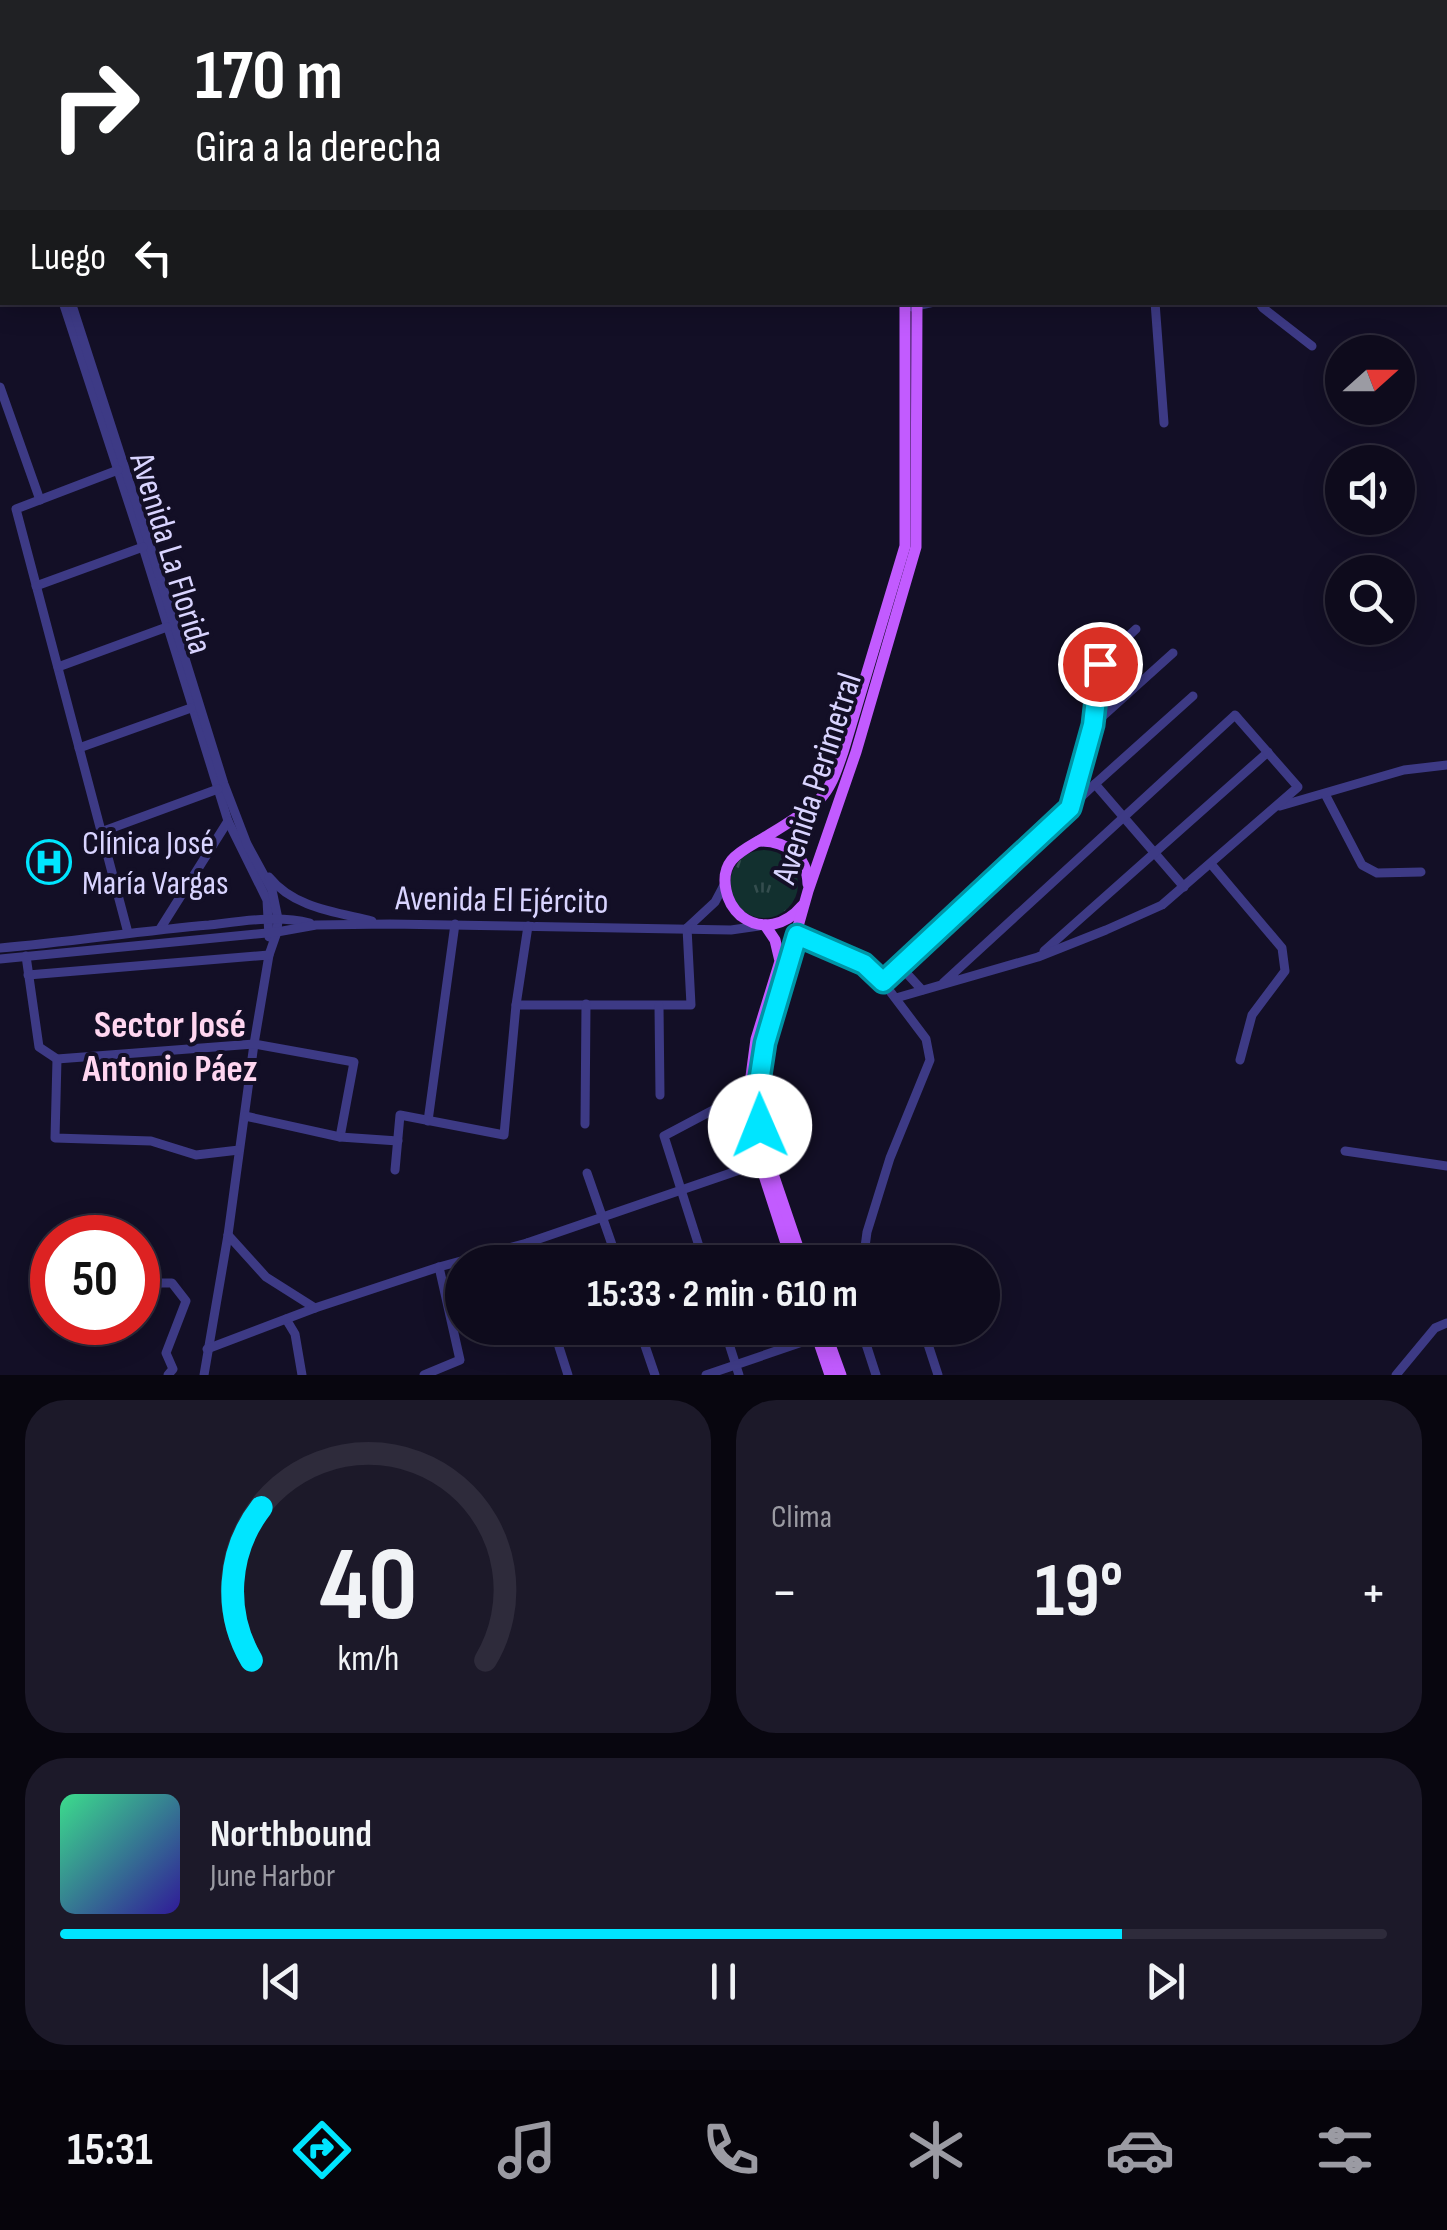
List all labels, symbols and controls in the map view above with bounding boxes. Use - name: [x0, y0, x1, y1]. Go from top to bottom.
- text: 170 m: [195, 35, 343, 119]
- icon: right: [30, 40, 160, 170]
- text: Gira a la derecha: [195, 120, 442, 175]
- icon: left: [126, 230, 181, 285]
- text: Luego: [30, 235, 106, 280]
- north arrow: [1325, 335, 1415, 425]
- map controls: [1325, 335, 1415, 645]
- button: sound: [1325, 445, 1415, 535]
- street label: Avenida La Florida: [119, 447, 222, 659]
- button: search: [1325, 555, 1415, 645]
- pin: [1058, 622, 1143, 707]
- icon: arrive: [1073, 637, 1128, 692]
- street label: Avenida Perimetral: [763, 668, 872, 890]
- place label: Clínica José María Vargas: [82, 822, 229, 905]
- hospital icon: Clínica José María Vargas: [26, 839, 72, 885]
- street label: Avenida El Ejército: [394, 877, 609, 924]
- district label: Sector José Antonio Páez: [82, 1003, 257, 1092]
- position arrow: [708, 1074, 812, 1178]
- speed limit sign: 50: [30, 1215, 160, 1345]
- text: 15:33 · 2 min · 610 m: [587, 1272, 858, 1317]
- text: Clima: [771, 1498, 832, 1537]
- text: 40: [319, 1524, 417, 1649]
- text: 19°: [1035, 1547, 1123, 1638]
- text: −: [771, 1560, 798, 1627]
- text: +: [1360, 1560, 1387, 1627]
- text: km/h: [337, 1638, 399, 1681]
- text: Northbound: [210, 1812, 372, 1857]
- text: June Harbor: [210, 1857, 335, 1896]
- icon: previous: [254, 1954, 309, 2009]
- icon: pause: [696, 1954, 751, 2009]
- icon: next: [1138, 1954, 1193, 2009]
- icon: directions: [287, 2115, 357, 2185]
- icon: music: [492, 2115, 562, 2185]
- icon: phone: [696, 2115, 766, 2185]
- icon: climate: [901, 2115, 971, 2185]
- icon: car: [1105, 2115, 1175, 2185]
- icon: filters: [1310, 2115, 1380, 2185]
- text: 15:31: [67, 2123, 153, 2178]

